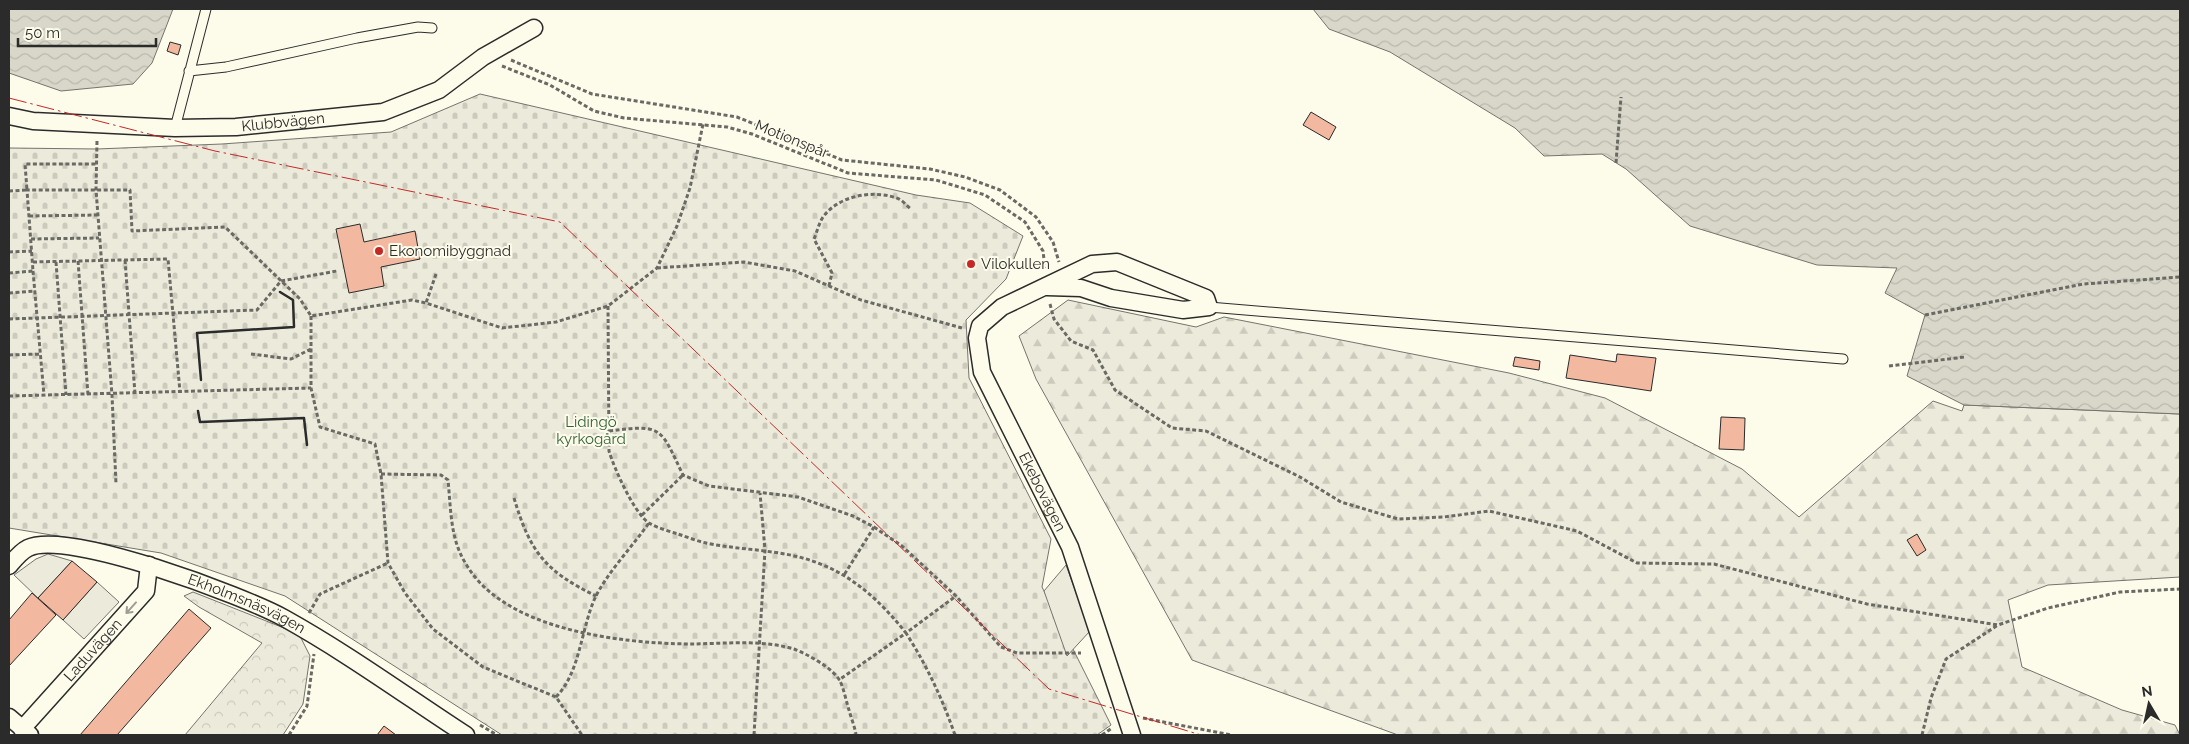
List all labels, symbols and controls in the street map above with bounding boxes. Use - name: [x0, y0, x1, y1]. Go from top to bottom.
- scale bar: [18, 15, 155, 47]
- text: 50 m: [25, 24, 60, 42]
- street label: Klubbvägen: [240, 109, 326, 135]
- street label: Motionspår: [753, 116, 832, 162]
- place label: Ekonomibyggnad: [389, 242, 511, 260]
- marker: Ekonomibyggnad: [373, 245, 385, 257]
- place label: Vilokullen: [981, 255, 1050, 273]
- marker: Vilokullen: [965, 258, 977, 270]
- park label: Lidingö kyrkogård: [556, 413, 626, 448]
- street label: Ekebovägen: [1015, 449, 1070, 534]
- street label: Ekholmsnäsvägen: [185, 570, 309, 637]
- one-way arrow: [125, 602, 137, 615]
- street label: Laduvägen: [60, 615, 126, 685]
- north arrow: [2124, 679, 2174, 729]
- text: N: [2140, 682, 2153, 700]

